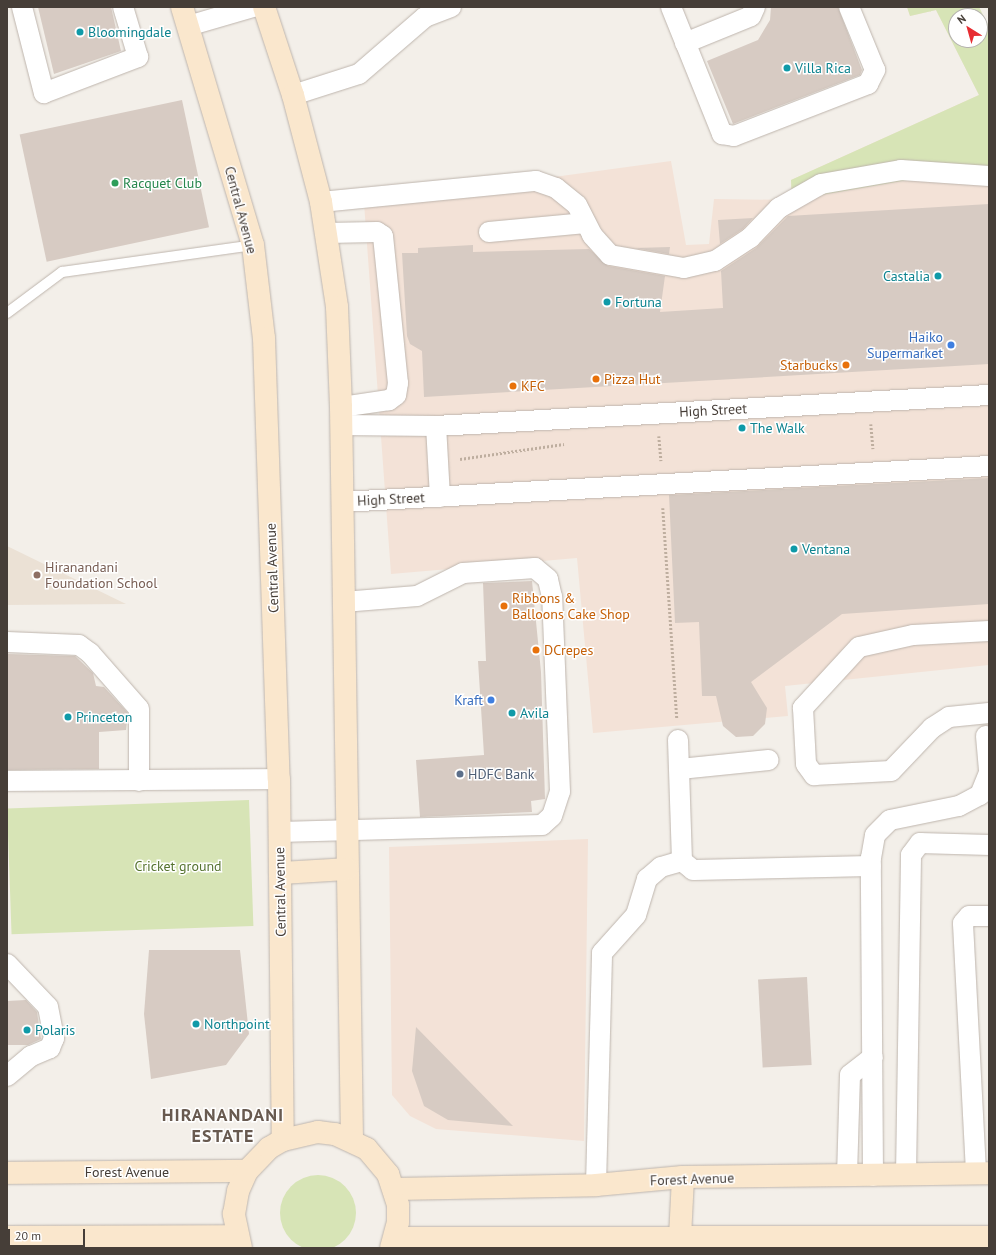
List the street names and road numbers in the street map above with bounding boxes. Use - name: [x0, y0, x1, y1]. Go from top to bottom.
- street label: Central Avenue: [221, 164, 261, 256]
- street label: High Street: [679, 400, 747, 420]
- street label: High Street: [357, 489, 425, 509]
- street label: Central Avenue: [262, 523, 282, 613]
- street label: Central Avenue: [271, 847, 289, 937]
- street label: Forest Avenue: [85, 1164, 169, 1180]
- street label: Forest Avenue: [649, 1169, 735, 1189]

